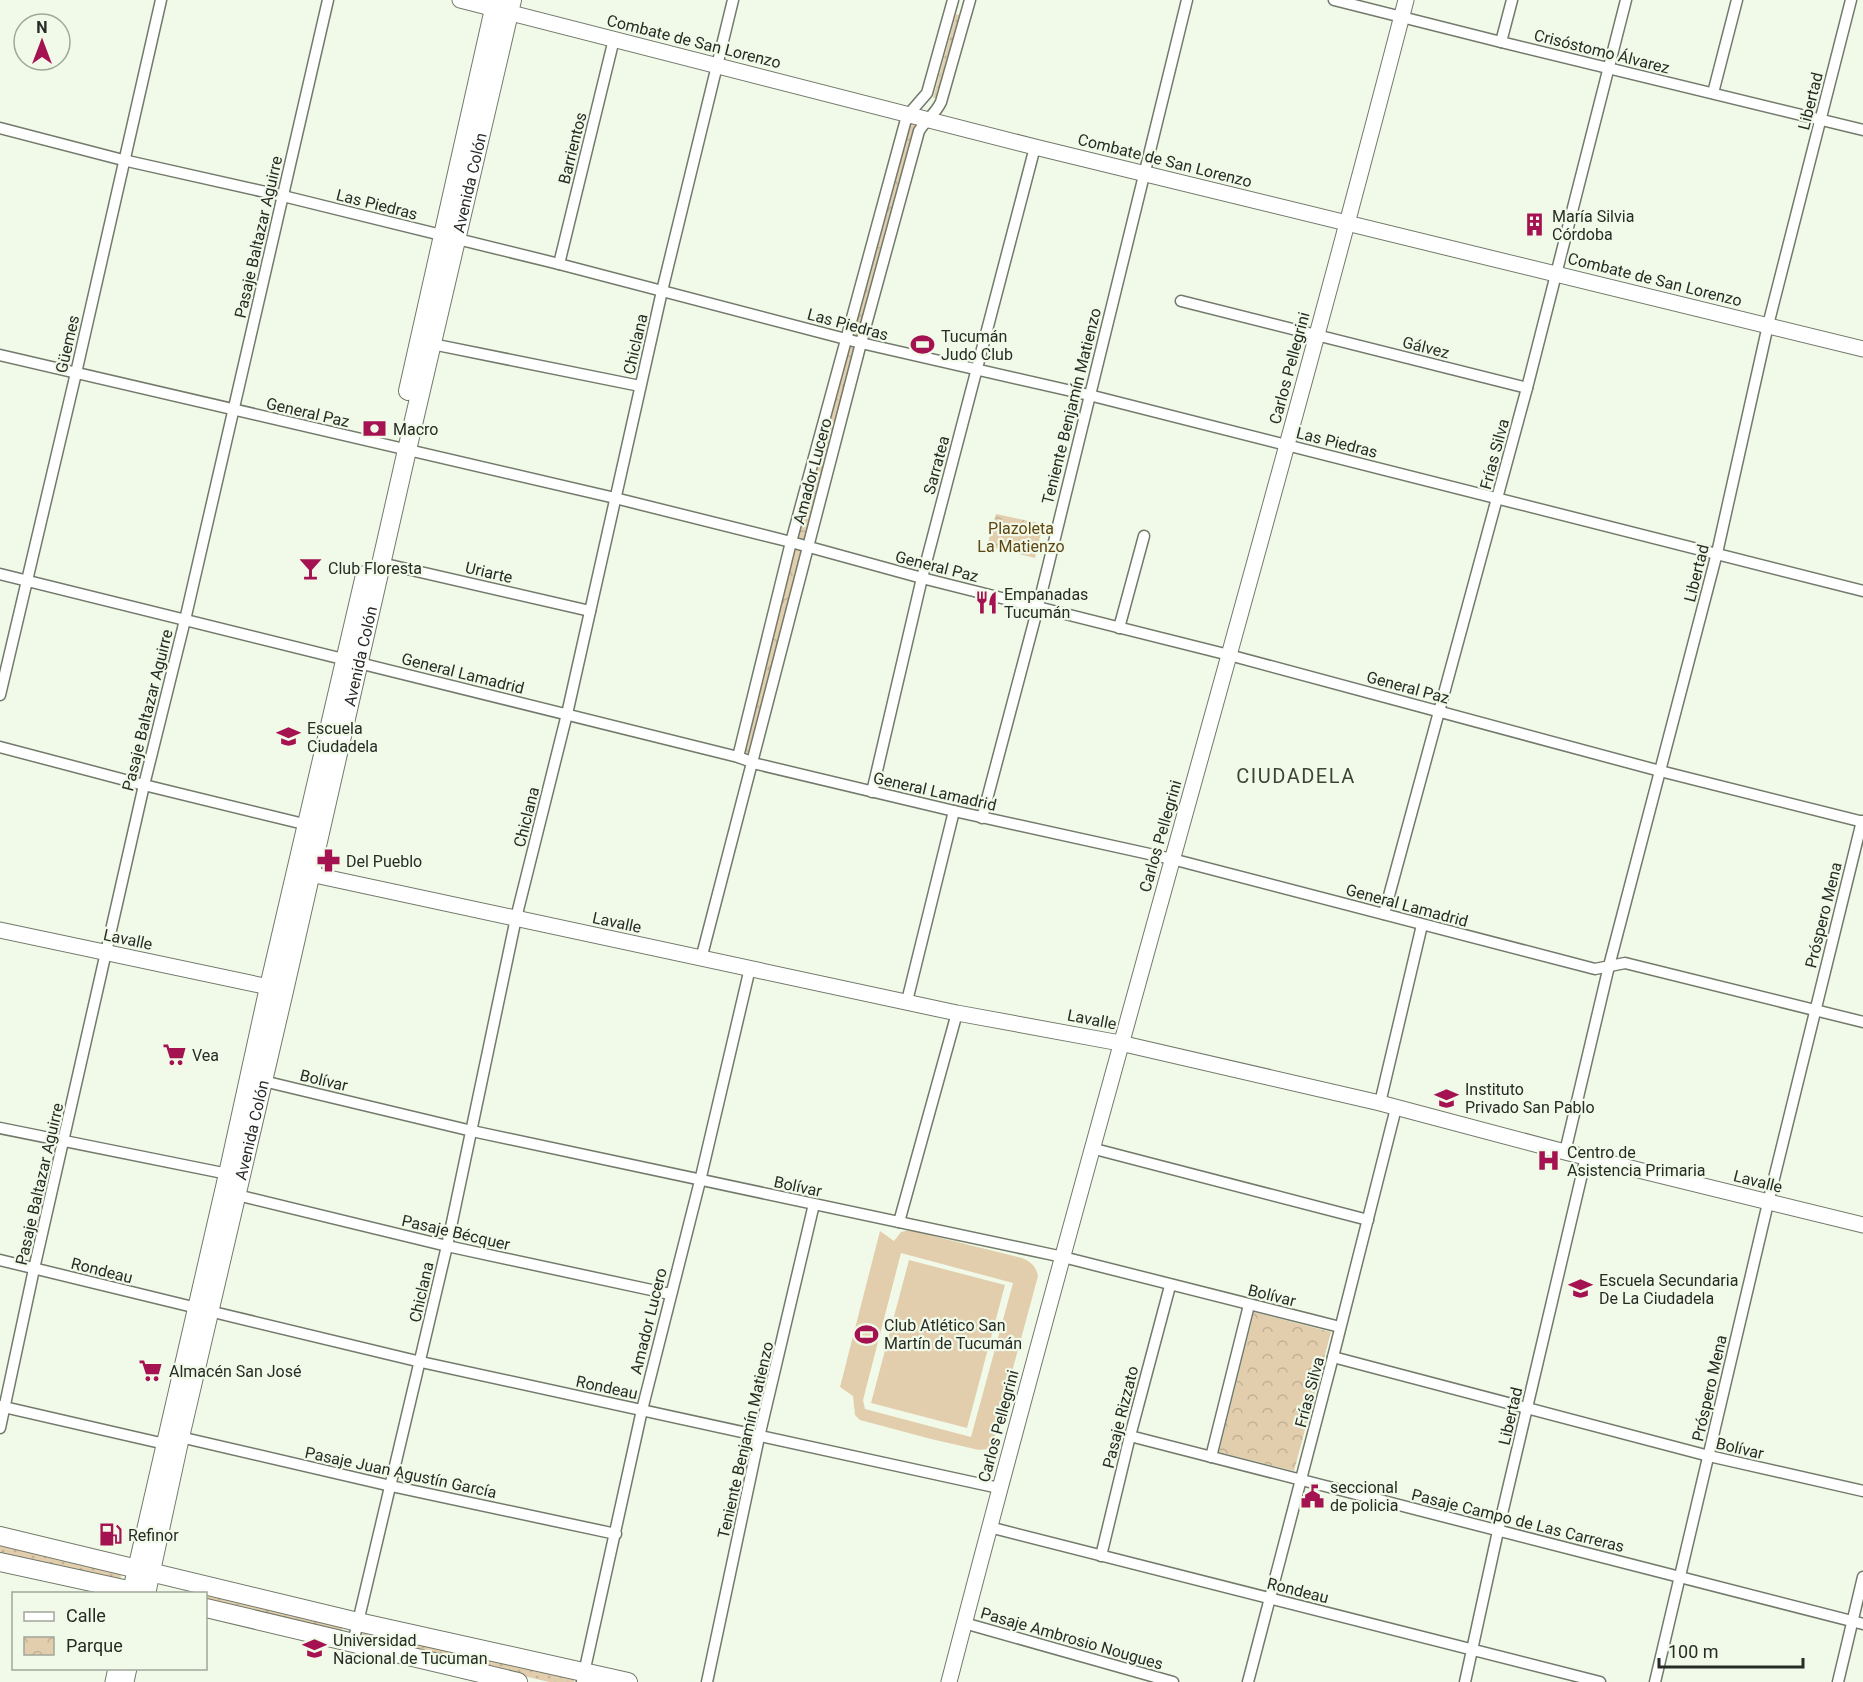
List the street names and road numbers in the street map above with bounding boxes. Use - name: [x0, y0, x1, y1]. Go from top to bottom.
- street label: Combate de San Lorenzo: [605, 11, 783, 72]
- street label: Crisóstomo Álvarez: [1532, 25, 1672, 78]
- street label: Libertad: [1794, 70, 1827, 132]
- street label: Barrientos: [554, 110, 591, 186]
- street label: Combate de San Lorenzo: [1076, 130, 1254, 191]
- street label: Avenida Colón: [449, 131, 491, 235]
- street label: Pasaje Baltazar Aguirre: [231, 154, 286, 320]
- street label: Las Piedras: [334, 185, 419, 224]
- street label: Combate de San Lorenzo: [1566, 249, 1744, 310]
- street label: Las Piedras: [805, 305, 890, 344]
- street label: Teniente Benjamín Matienzo: [1038, 306, 1105, 506]
- street label: Carlos Pellegrini: [1265, 310, 1314, 426]
- street label: Chiclana: [619, 312, 652, 376]
- street label: Güemes: [52, 313, 83, 375]
- street label: Gálvez: [1401, 333, 1451, 362]
- street label: General Paz: [264, 394, 352, 431]
- street label: Amador Lucero: [789, 416, 836, 526]
- street label: Frías Silva: [1476, 417, 1513, 492]
- street label: Las Piedras: [1294, 423, 1379, 462]
- street label: Sarratea: [920, 434, 953, 496]
- street label: Libertad: [1680, 542, 1713, 604]
- street label: General Paz: [893, 547, 980, 586]
- street label: Uriarte: [463, 558, 514, 587]
- street label: Avenida Colón: [340, 604, 381, 708]
- street label: Pasaje Baltazar Aguirre: [118, 627, 177, 793]
- street label: General Lamadrid: [400, 649, 526, 698]
- street label: General Paz: [1364, 667, 1451, 708]
- street label: General Lamadrid: [871, 768, 998, 815]
- street label: Carlos Pellegrini: [1135, 778, 1186, 894]
- street label: Chiclana: [510, 785, 543, 849]
- street label: Próspero Mena: [1801, 860, 1846, 970]
- street label: General Lamadrid: [1344, 880, 1470, 931]
- street label: Lavalle: [591, 908, 643, 937]
- street label: Lavalle: [102, 925, 154, 954]
- street label: Lavalle: [1066, 1005, 1118, 1034]
- street label: Bolívar: [298, 1066, 350, 1095]
- street label: Avenida Colón: [231, 1078, 273, 1182]
- street label: Pasaje Baltazar Aguirre: [12, 1101, 67, 1267]
- street label: Lavalle: [1731, 1166, 1784, 1197]
- street label: Bolívar: [772, 1172, 824, 1201]
- street label: Pasaje Bécquer: [400, 1211, 512, 1254]
- street label: Rondeau: [69, 1254, 135, 1287]
- street label: Chiclana: [405, 1260, 438, 1324]
- street label: Amador Lucero: [626, 1266, 671, 1376]
- street label: Bolívar: [1246, 1280, 1298, 1311]
- street label: Próspero Mena: [1688, 1333, 1731, 1443]
- street label: Teniente Benjamín Matienzo: [714, 1340, 777, 1541]
- street label: Frías Silva: [1291, 1355, 1328, 1430]
- street label: Pasaje Rizzato: [1099, 1364, 1142, 1470]
- street label: Carlos Pellegrini: [974, 1368, 1023, 1484]
- street label: Rondeau: [574, 1372, 640, 1403]
- street label: Libertad: [1495, 1385, 1526, 1447]
- street label: Bolívar: [1714, 1434, 1766, 1463]
- street label: Pasaje Juan Agustín García: [303, 1443, 499, 1502]
- street label: Pasaje Campo de Las Carreras: [1410, 1485, 1626, 1556]
- street label: Rondeau: [1265, 1574, 1331, 1607]
- street label: Pasaje Ambrosio Nougues: [978, 1603, 1165, 1674]

